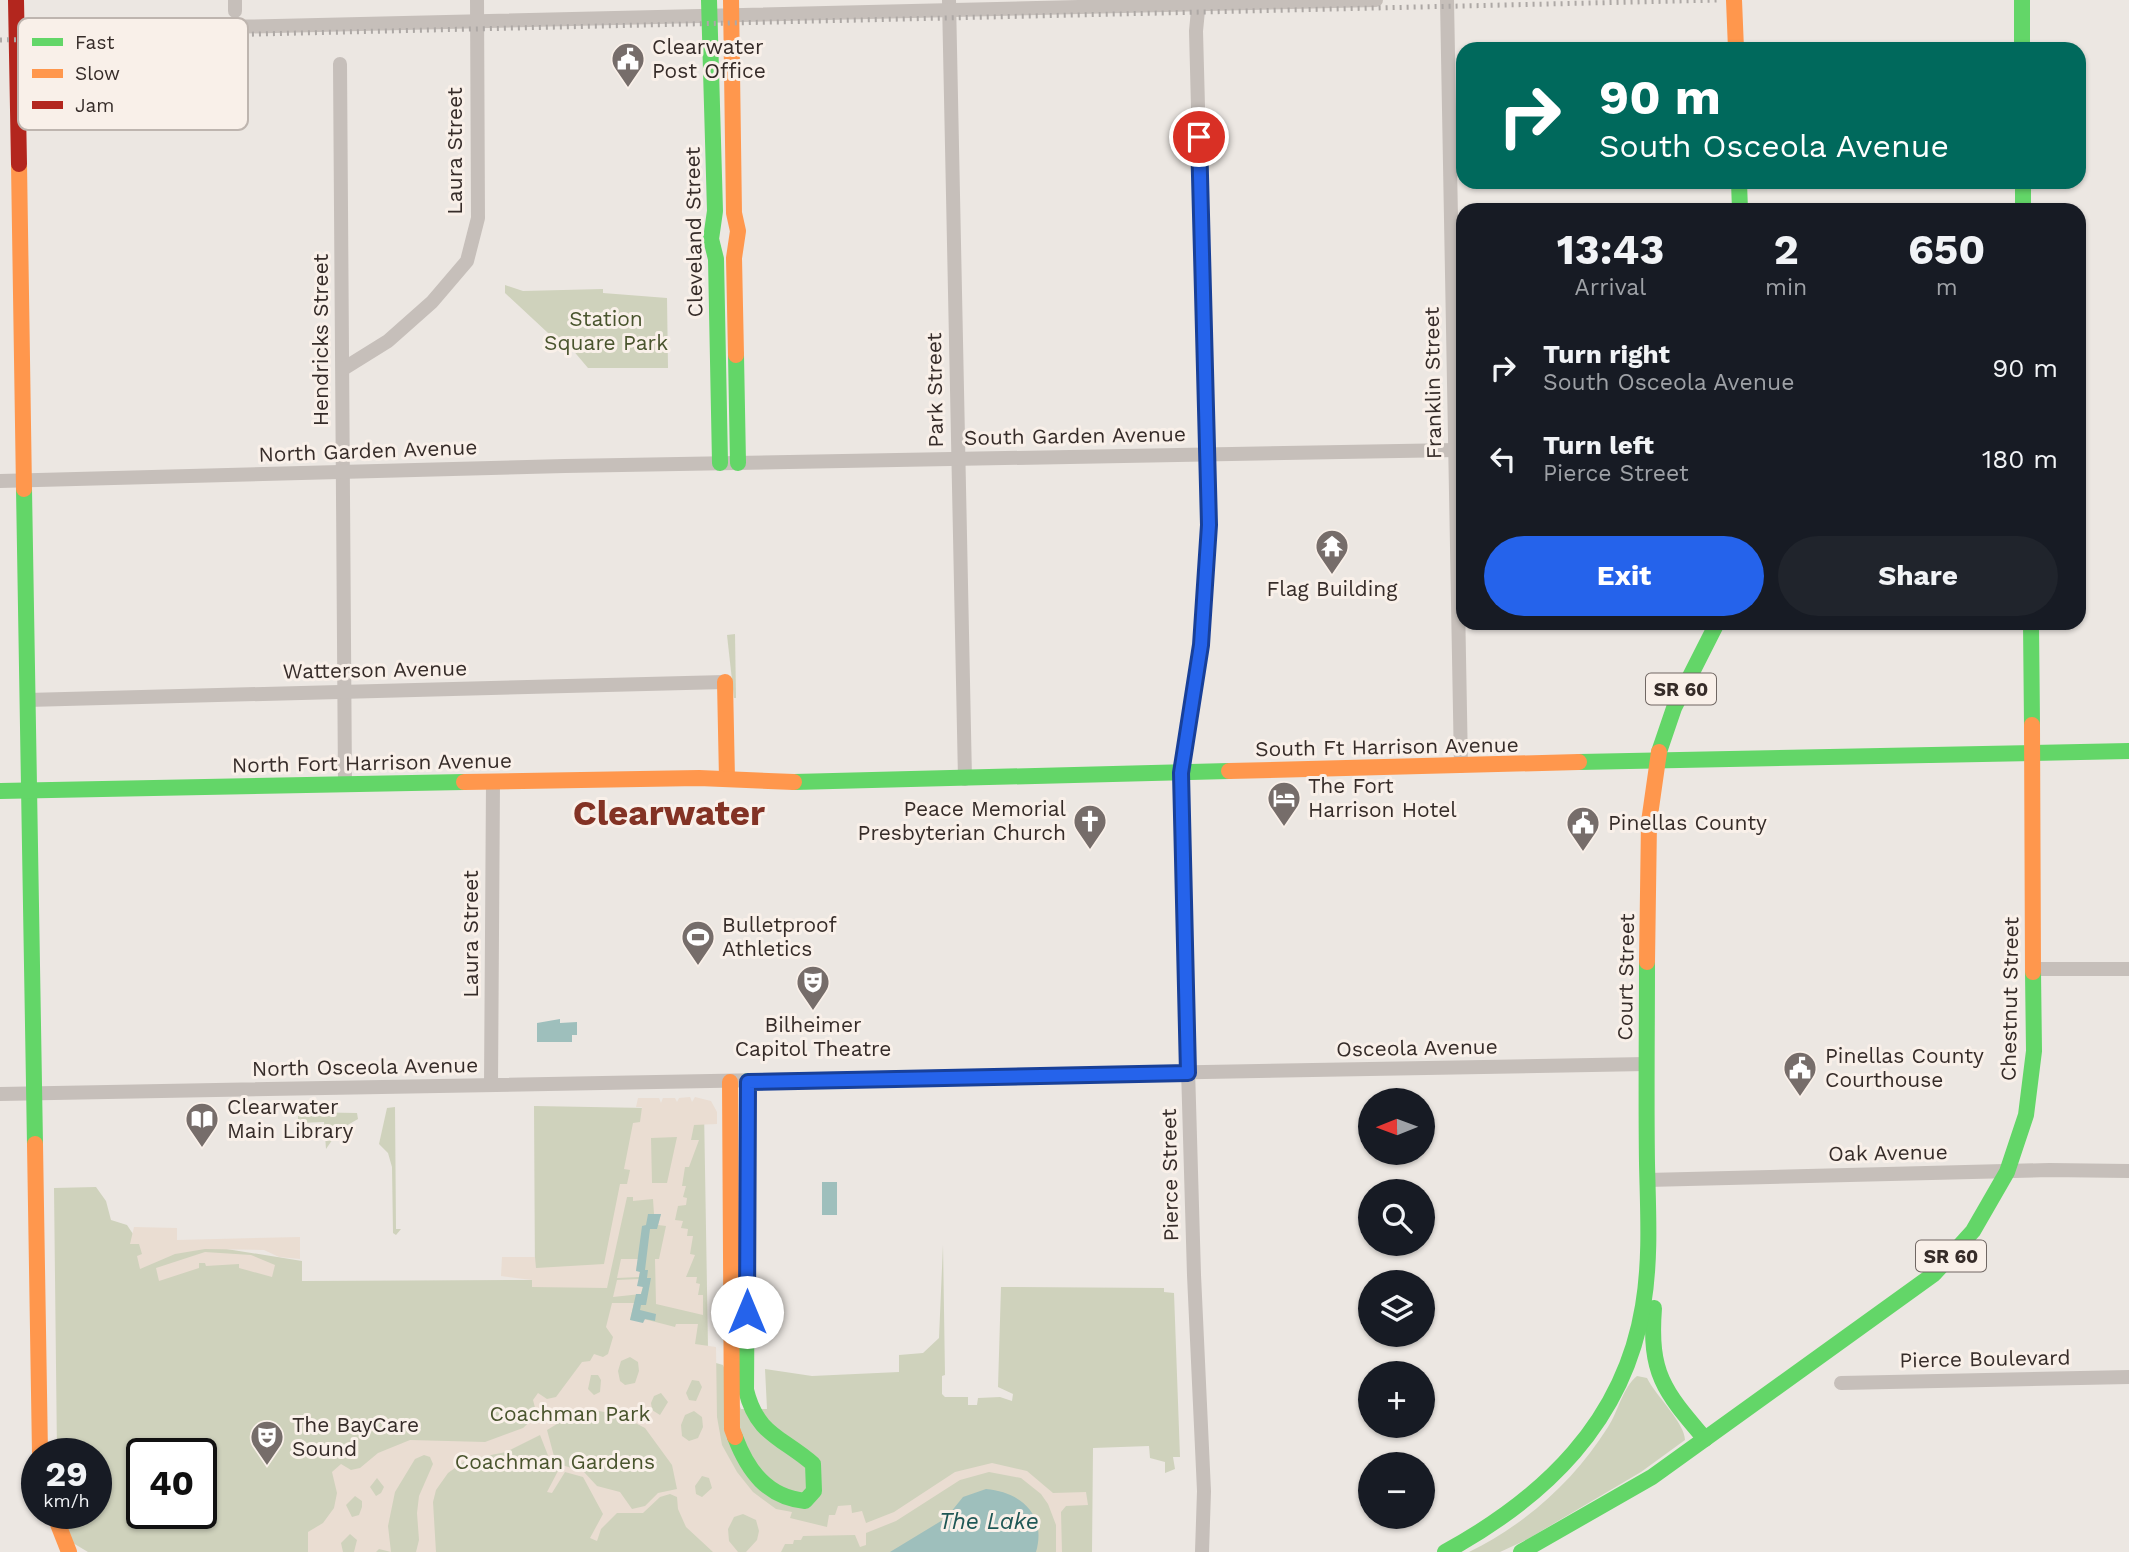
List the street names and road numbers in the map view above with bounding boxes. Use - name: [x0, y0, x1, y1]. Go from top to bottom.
- street label: Laura Street: [442, 87, 467, 215]
- street label: Cleveland Street: [680, 146, 707, 317]
- street label: Hendricks Street: [308, 254, 333, 426]
- street label: Franklin Street: [1419, 306, 1446, 459]
- street label: Park Street: [921, 332, 948, 448]
- street label: South Garden Avenue: [964, 421, 1186, 450]
- street label: North Garden Avenue: [258, 434, 478, 467]
- street label: Watterson Avenue: [282, 655, 467, 684]
- road number: SR 60: [1646, 674, 1716, 704]
- street label: South Ft Harrison Avenue: [1255, 732, 1519, 761]
- street label: North Fort Harrison Avenue: [232, 748, 512, 777]
- street label: Laura Street: [458, 870, 483, 998]
- street label: Court Street: [1612, 913, 1639, 1041]
- street label: Chestnut Street: [1996, 916, 2023, 1081]
- street label: Osceola Avenue: [1336, 1034, 1498, 1061]
- street label: North Osceola Avenue: [252, 1052, 478, 1081]
- street label: Pierce Street: [1156, 1108, 1183, 1242]
- street label: Oak Avenue: [1828, 1139, 1948, 1166]
- road number: SR 60: [1916, 1240, 1986, 1272]
- street label: Pierce Boulevard: [1899, 1345, 2071, 1372]

